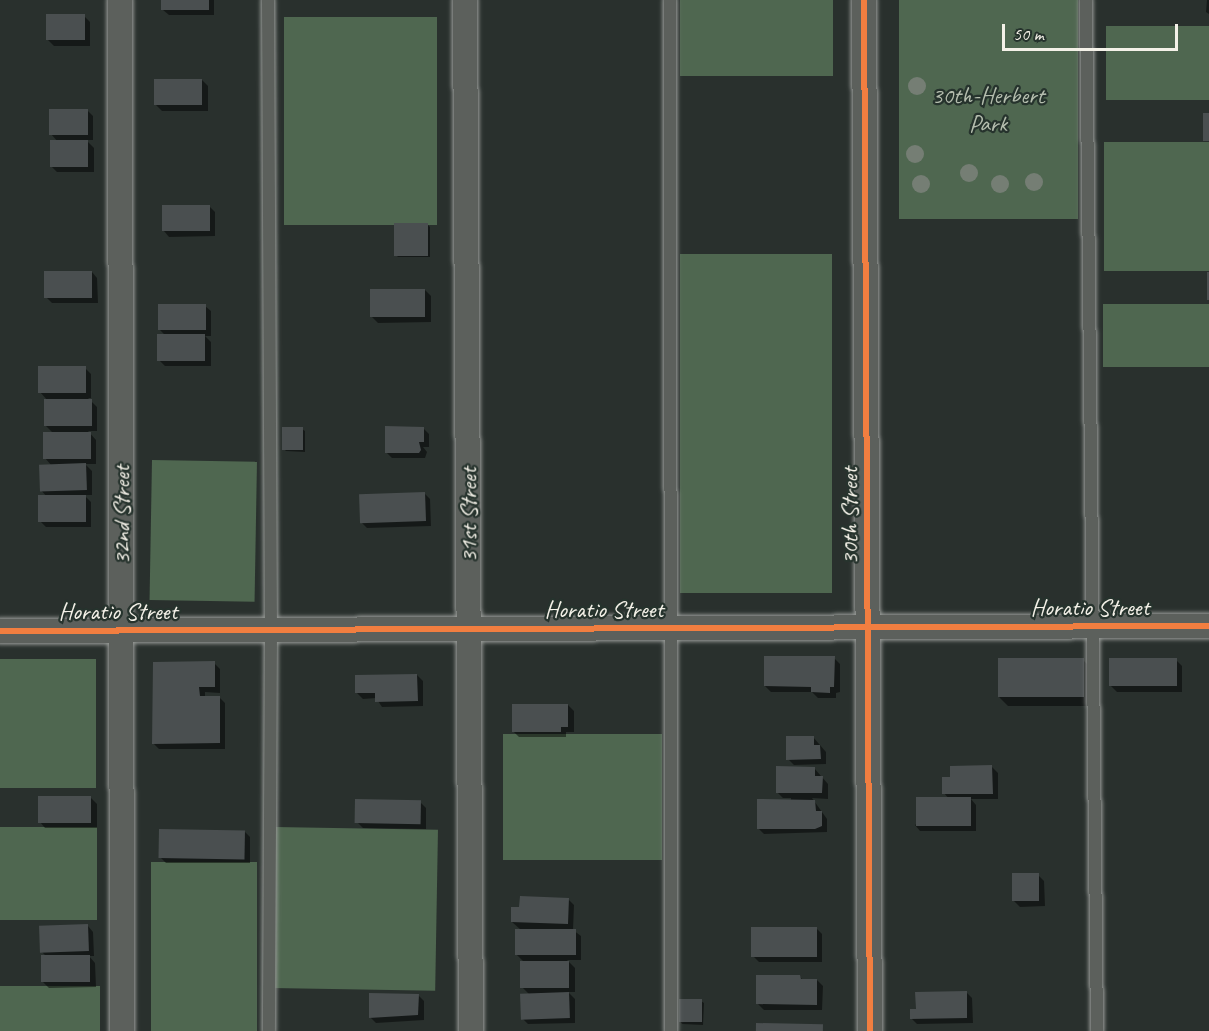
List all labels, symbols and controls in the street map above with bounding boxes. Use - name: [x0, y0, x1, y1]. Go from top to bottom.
- scale bar: [1005, 12, 1180, 50]
- text: 50 m: [1013, 23, 1044, 45]
- park label: 30th-Herbert Park: [931, 82, 1045, 138]
- street label: 32nd Street: [108, 465, 136, 565]
- street label: 31st Street: [455, 467, 483, 563]
- street label: 30th Street: [836, 467, 864, 565]
- street label: Horatio Street: [1030, 594, 1150, 622]
- street label: Horatio Street: [544, 596, 664, 624]
- street label: Horatio Street: [58, 598, 178, 626]

